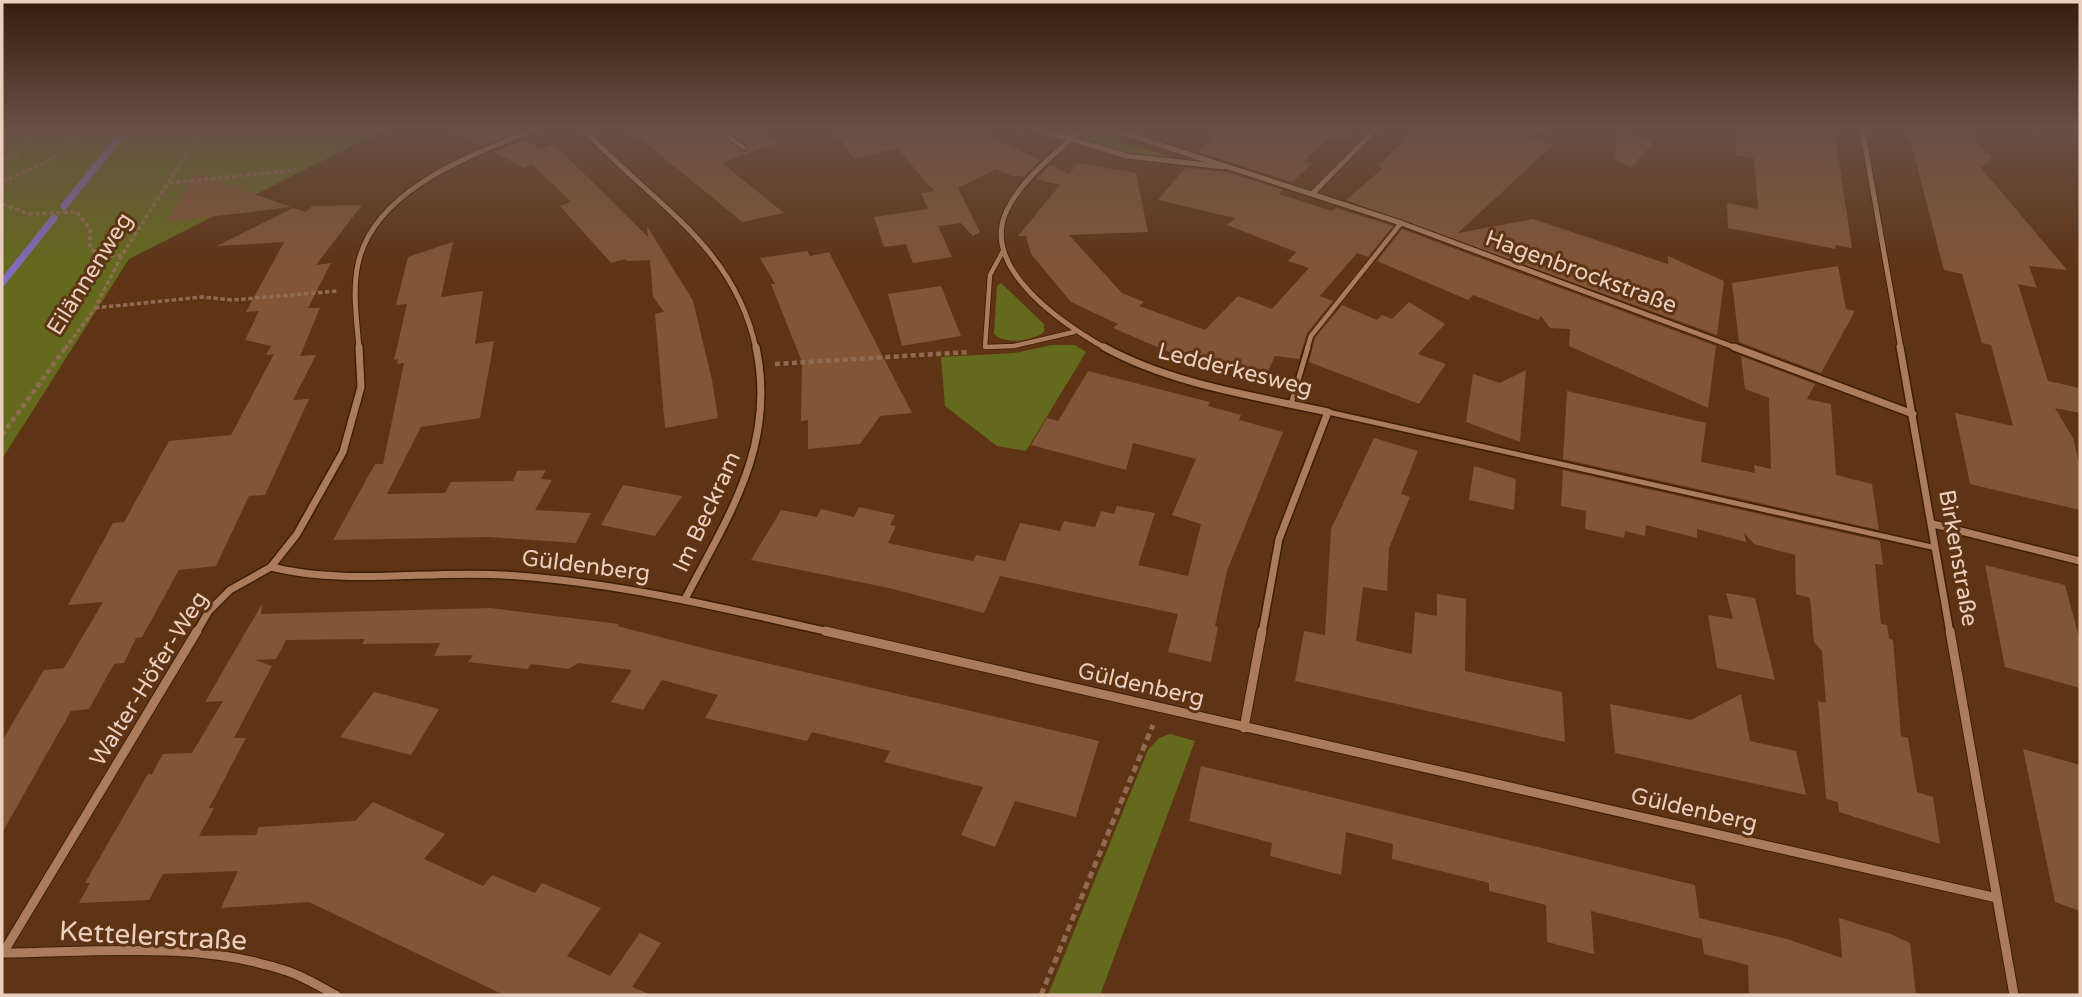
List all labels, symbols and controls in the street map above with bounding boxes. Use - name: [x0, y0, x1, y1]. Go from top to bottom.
- street label: Eilännenweg: [41, 207, 139, 341]
- street label: Hagenbrockstraße: [1481, 224, 1681, 320]
- street label: Ledderkesweg: [1154, 337, 1316, 403]
- street label: Im Beckram: [667, 447, 747, 577]
- street label: Birkenstraße: [1932, 488, 1984, 628]
- street label: Güldenberg: [520, 544, 652, 588]
- street label: Walter-Höfer-Weg: [84, 586, 214, 772]
- street label: Güldenberg: [1075, 657, 1207, 713]
- street label: Güldenberg: [1628, 782, 1760, 838]
- street label: Kettelerstraße: [58, 914, 248, 958]

